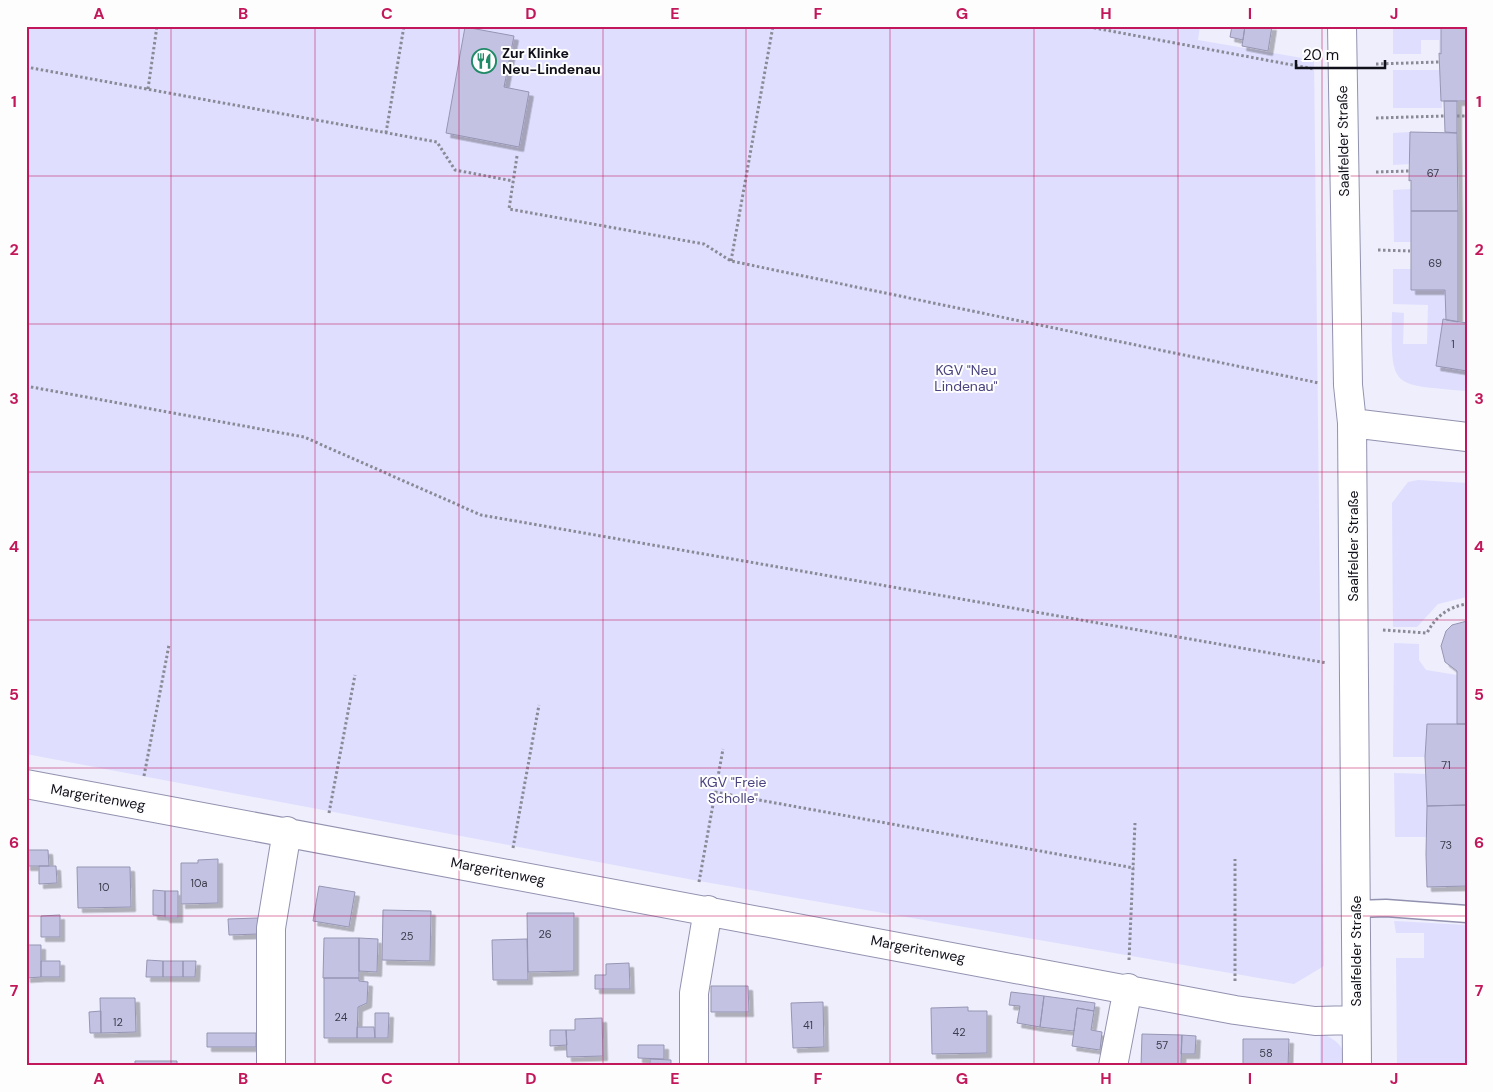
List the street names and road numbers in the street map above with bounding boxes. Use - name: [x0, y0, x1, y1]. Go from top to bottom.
- street label: Saalfelder Straße: [1333, 85, 1353, 197]
- street label: Saalfelder Straße: [1344, 490, 1362, 602]
- street label: Margeritenweg: [49, 780, 147, 814]
- street label: Margeritenweg: [449, 853, 547, 889]
- street label: Saalfelder Straße: [1347, 895, 1365, 1007]
- street label: Margeritenweg: [869, 931, 967, 967]

